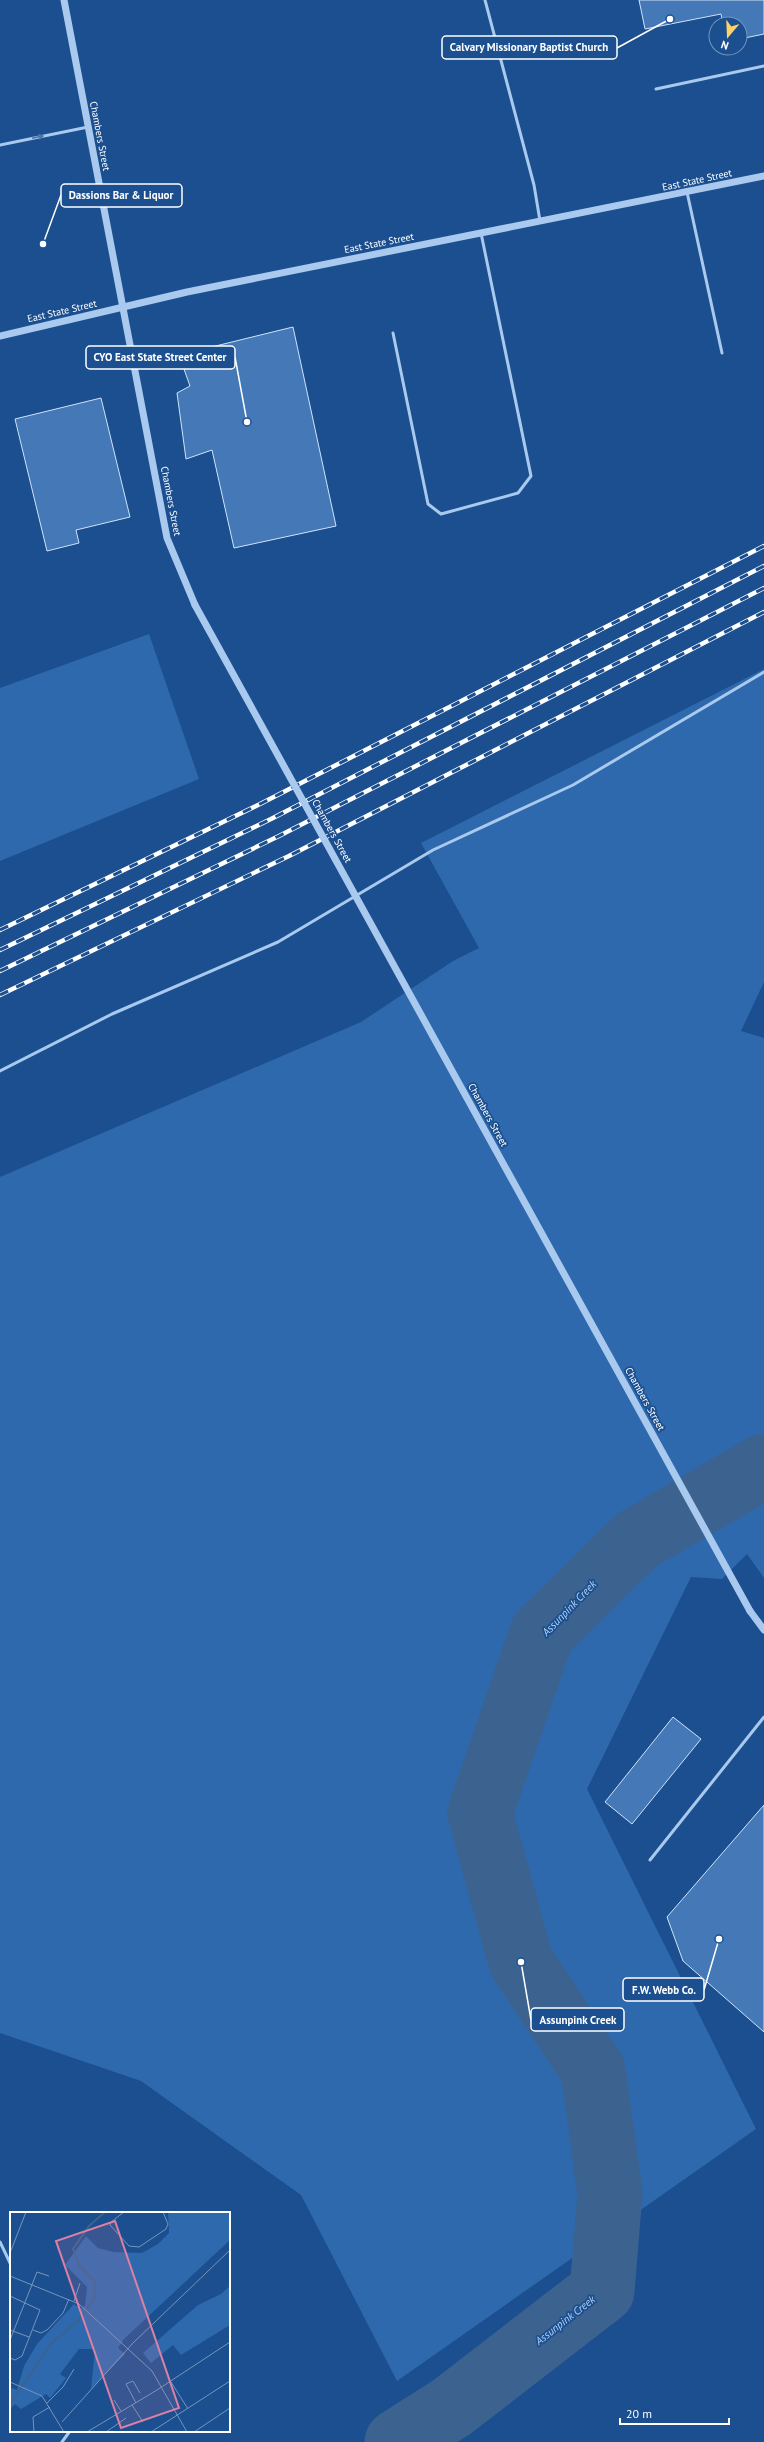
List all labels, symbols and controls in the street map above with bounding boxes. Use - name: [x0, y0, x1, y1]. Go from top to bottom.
- north arrow: [708, 16, 748, 56]
- callout: Calvary Missionary Baptist Church: [442, 36, 617, 59]
- text: N: [719, 38, 730, 53]
- text: Calvary Missionary Baptist Church: [450, 40, 608, 54]
- street label: Chambers Street: [87, 100, 113, 172]
- one-way arrow: [32, 134, 44, 140]
- street label: East State Street: [661, 166, 734, 194]
- callout: Dassions Bar & Liquor: [61, 184, 182, 207]
- text: Dassions Bar & Liquor: [69, 188, 173, 202]
- street label: East State Street: [343, 230, 416, 256]
- street label: East State Street: [26, 297, 99, 325]
- callout: CYO East State Street Center: [86, 346, 235, 369]
- text: CYO East State Street Center: [94, 350, 227, 364]
- street label: Chambers Street: [158, 465, 184, 537]
- street label: Chambers Street: [309, 797, 355, 866]
- street label: Chambers Street: [465, 1081, 511, 1150]
- street label: Chambers Street: [622, 1365, 668, 1434]
- water label: Assunpink Creek: [538, 1576, 600, 1640]
- callout: F.W. Webb Co.: [623, 1978, 704, 2001]
- text: F.W. Webb Co.: [632, 1983, 696, 1997]
- callout: Assunpink Creek: [531, 2008, 624, 2031]
- text: Assunpink Creek: [540, 2013, 617, 2027]
- inset map: [10, 2212, 230, 2432]
- water label: Assunpink Creek: [531, 2292, 599, 2348]
- scale bar: [620, 2400, 729, 2426]
- text: 20 m: [626, 2406, 652, 2421]

